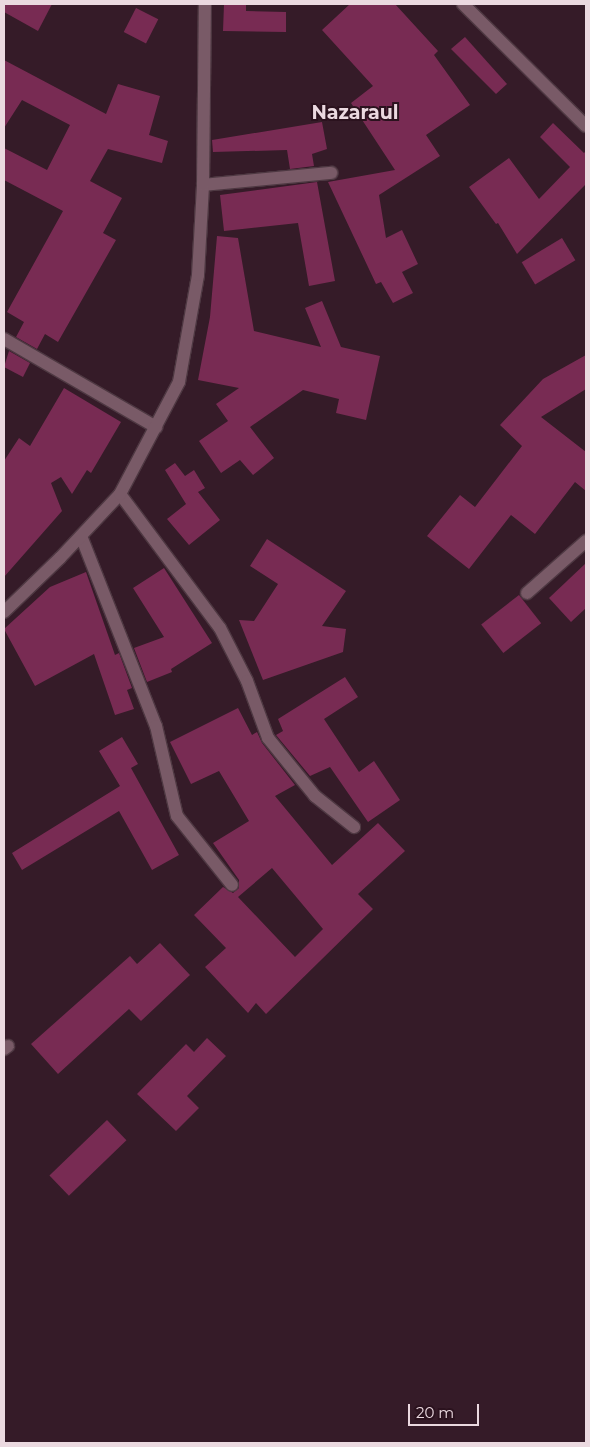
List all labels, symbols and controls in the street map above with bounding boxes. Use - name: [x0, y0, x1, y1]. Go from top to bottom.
- district label: Nazaraul: [311, 102, 399, 124]
- scale bar: [410, 1394, 481, 1426]
- text: 20 m: [416, 1403, 454, 1422]

